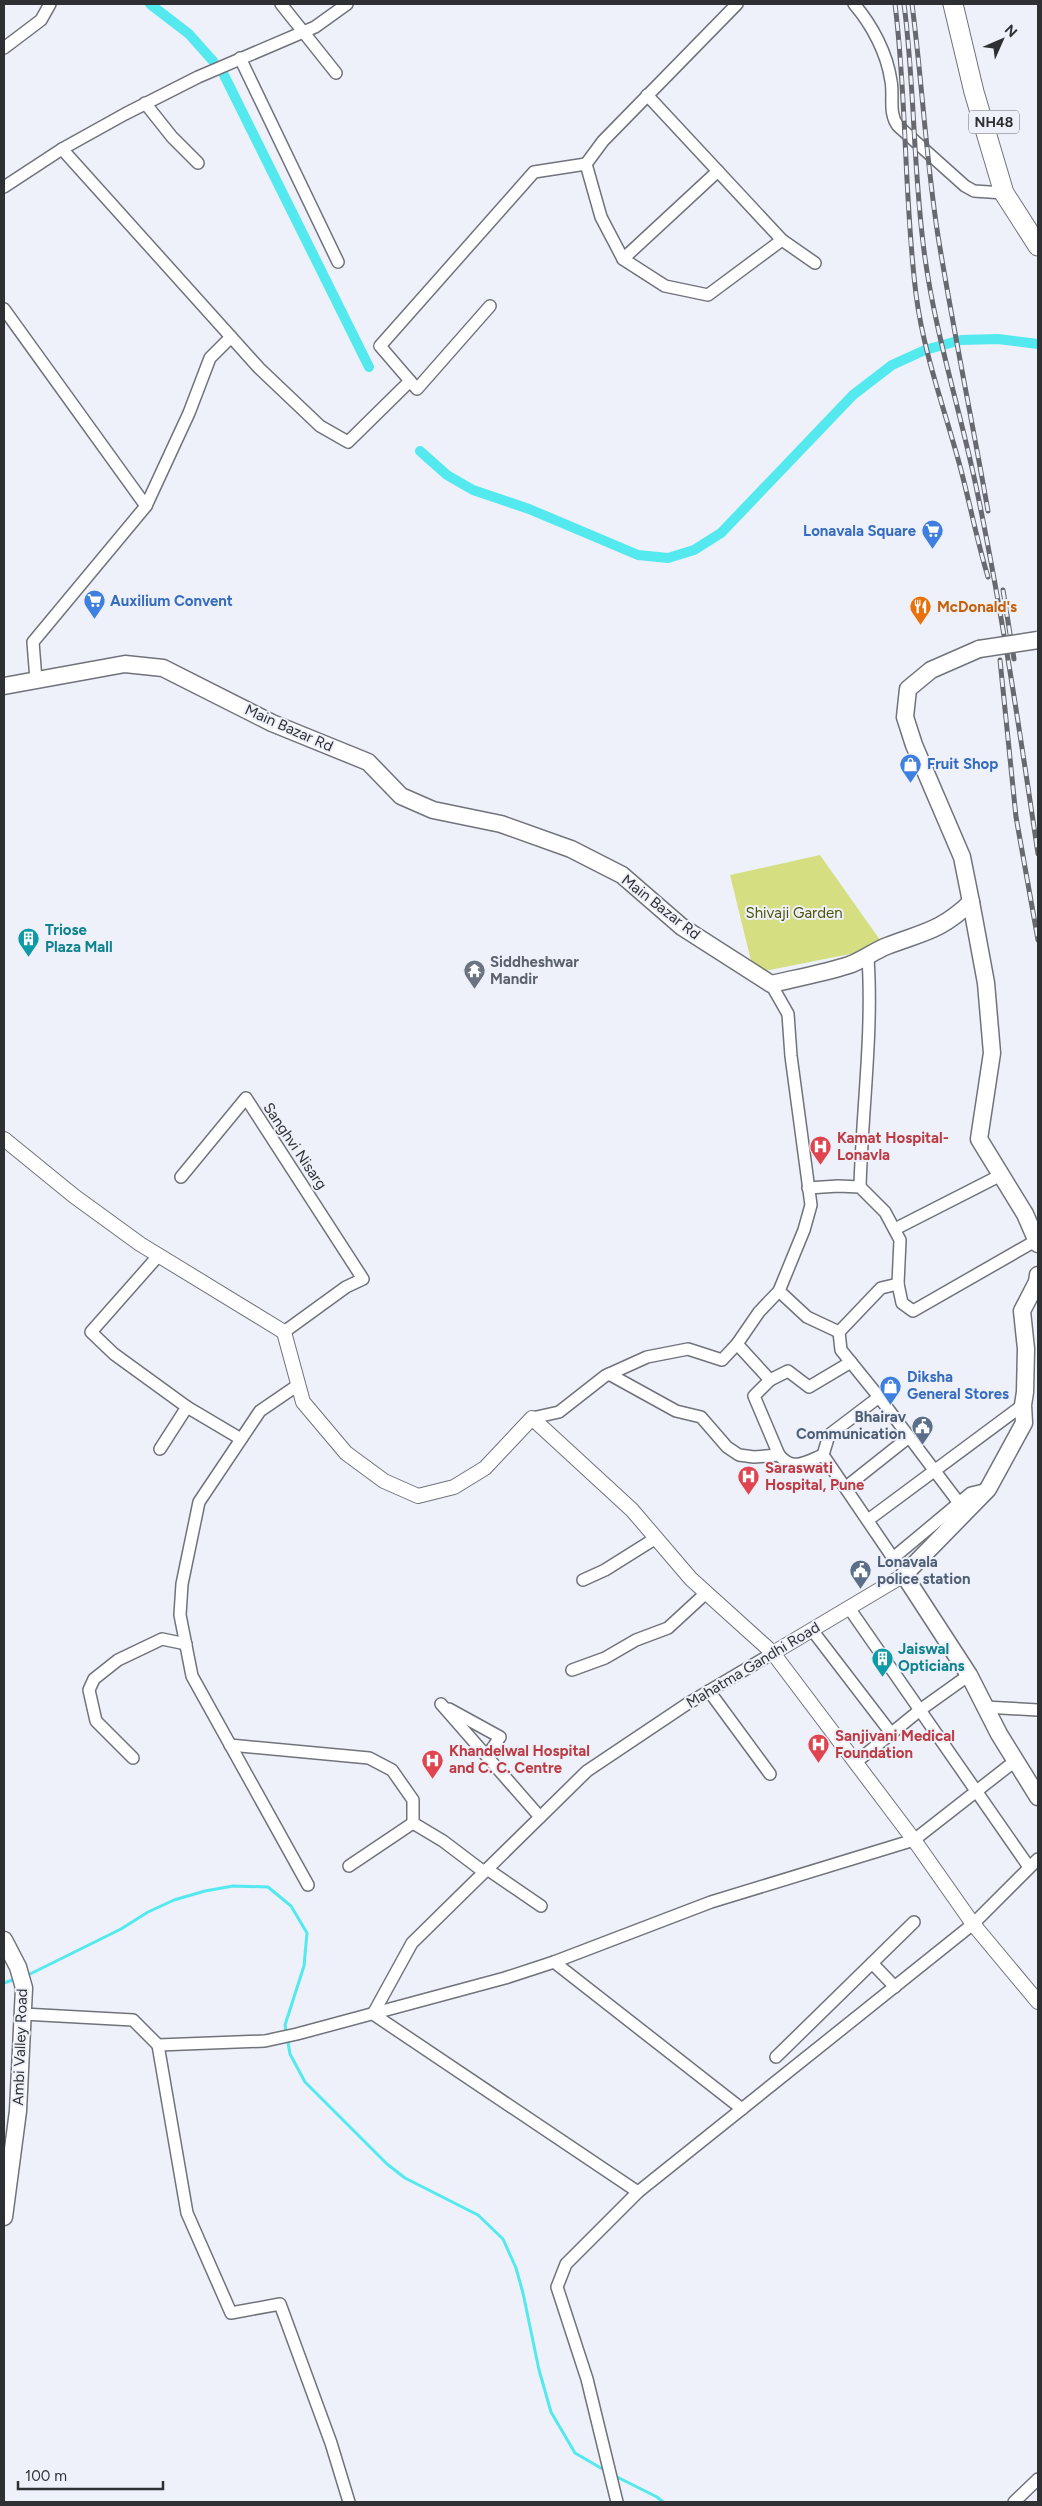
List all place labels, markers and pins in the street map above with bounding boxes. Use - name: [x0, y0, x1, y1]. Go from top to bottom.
- supermarket icon: Lonavala Square: [920, 519, 944, 550]
- place label: Lonavala Square: [803, 522, 917, 540]
- supermarket icon: Auxilium Convent: [82, 589, 106, 620]
- place label: Auxilium Convent: [110, 592, 233, 610]
- restaurant icon: McDonald's: [909, 595, 933, 626]
- place label: McDonald's: [937, 598, 1017, 616]
- shop icon: Fruit Shop: [899, 752, 923, 783]
- place label: Fruit Shop: [927, 755, 998, 773]
- place label: Triose Plaza Mall: [45, 921, 113, 956]
- building icon: Triose Plaza Mall: [17, 927, 41, 958]
- place label: Siddheshwar Mandir: [490, 953, 579, 988]
- temple icon: Siddheshwar Mandir: [462, 959, 486, 990]
- place label: Kamat Hospital- Lonavla: [837, 1129, 949, 1164]
- hospital icon: Kamat Hospital- Lonavla: [809, 1135, 833, 1166]
- place label: Diksha General Stores: [907, 1368, 1009, 1403]
- shop icon: Diksha General Stores: [879, 1374, 903, 1405]
- place label: Bhairav Communication: [796, 1408, 907, 1443]
- public building icon: Bhairav Communication: [910, 1414, 934, 1445]
- place label: Saraswati Hospital, Pune: [765, 1459, 865, 1494]
- hospital icon: Saraswati Hospital, Pune: [737, 1465, 761, 1496]
- place label: Lonavala police station: [877, 1553, 971, 1588]
- public building icon: Lonavala police station: [849, 1559, 873, 1590]
- place label: Jaiswal Opticians: [898, 1640, 964, 1675]
- building icon: Jaiswal Opticians: [870, 1646, 894, 1677]
- place label: Sanjivani Medical Foundation: [835, 1727, 955, 1762]
- hospital icon: Sanjivani Medical Foundation: [807, 1733, 831, 1764]
- place label: Khandelwal Hospital and C. C. Centre: [449, 1742, 590, 1777]
- hospital icon: Khandelwal Hospital and C. C. Centre: [421, 1748, 445, 1779]

